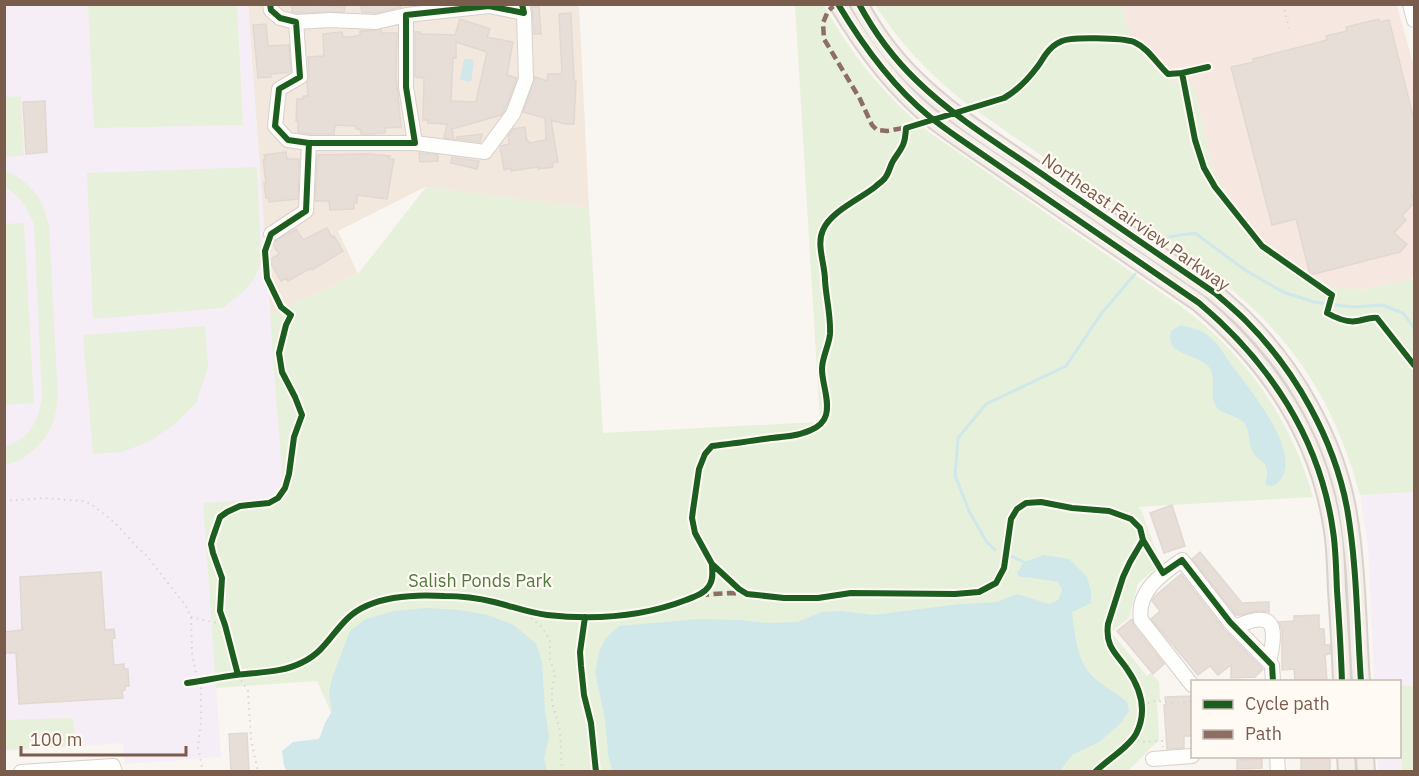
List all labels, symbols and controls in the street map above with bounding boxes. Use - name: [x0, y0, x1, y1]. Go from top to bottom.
- street label: Northeast Fairview Parkway: [1037, 148, 1235, 296]
- park label: Salish Ponds Park: [408, 569, 552, 592]
- legend: [1191, 680, 1401, 758]
- text: Cycle path: [1245, 692, 1330, 715]
- scale bar: [21, 719, 186, 757]
- text: Path: [1245, 722, 1282, 745]
- text: 100 m: [30, 728, 82, 751]

